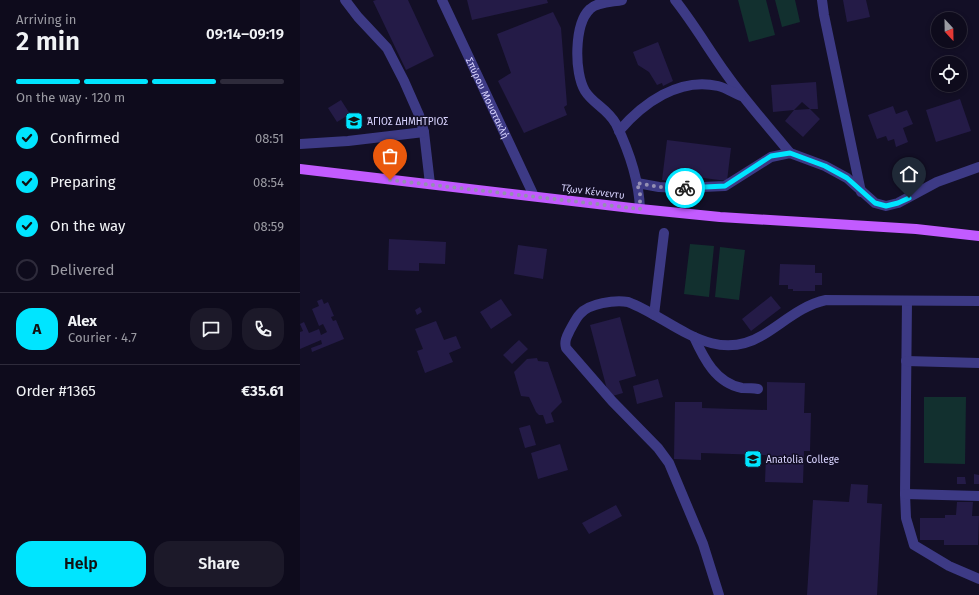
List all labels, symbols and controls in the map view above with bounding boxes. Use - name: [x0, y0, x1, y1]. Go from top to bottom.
- text: Arriving in: [16, 12, 76, 27]
- north arrow: [931, 12, 967, 48]
- map controls: [931, 12, 967, 92]
- text: 09:14–09:19: [206, 25, 284, 43]
- text: 2 min: [16, 26, 80, 57]
- street label: Σπύρου Μουστακλή: [463, 56, 511, 141]
- button: locate: [931, 56, 967, 92]
- text: On the way · 120 m: [16, 90, 125, 105]
- school or university icon: ΆΓΙΟΣ ΔΗΜΗΤΡΙΟΣ: [344, 111, 364, 131]
- place label: ΆΓΙΟΣ ΔΗΜΗΤΡΙΟΣ: [367, 116, 448, 128]
- icon: check: [16, 127, 38, 149]
- text: Confirmed: [50, 129, 120, 147]
- text: 08:51: [255, 131, 284, 146]
- pin: [373, 139, 407, 180]
- icon: bag: [379, 145, 401, 167]
- pin: [892, 157, 926, 198]
- icon: home: [898, 163, 920, 185]
- courier: [665, 168, 705, 208]
- icon: check: [16, 171, 38, 193]
- text: Preparing: [50, 173, 115, 191]
- text: 08:54: [253, 175, 284, 190]
- icon: bike: [674, 177, 696, 199]
- street label: Τζων Κέννεντυ: [561, 181, 626, 202]
- icon: check: [16, 215, 38, 237]
- text: On the way: [50, 217, 125, 235]
- text: 08:59: [253, 219, 284, 234]
- text: Delivered: [50, 261, 114, 279]
- button: chat: [190, 308, 232, 350]
- button: phone: [242, 308, 284, 350]
- text: Alex: [68, 312, 97, 330]
- text: A: [33, 320, 41, 338]
- text: Courier · 4.7: [68, 330, 137, 345]
- text: Order #1365: [16, 382, 96, 400]
- text: €35.61: [241, 382, 284, 400]
- school or university icon: Anatolia College: [743, 449, 763, 469]
- place label: Anatolia College: [766, 454, 839, 466]
- button: Help: [16, 541, 146, 587]
- button: Share: [154, 541, 284, 587]

